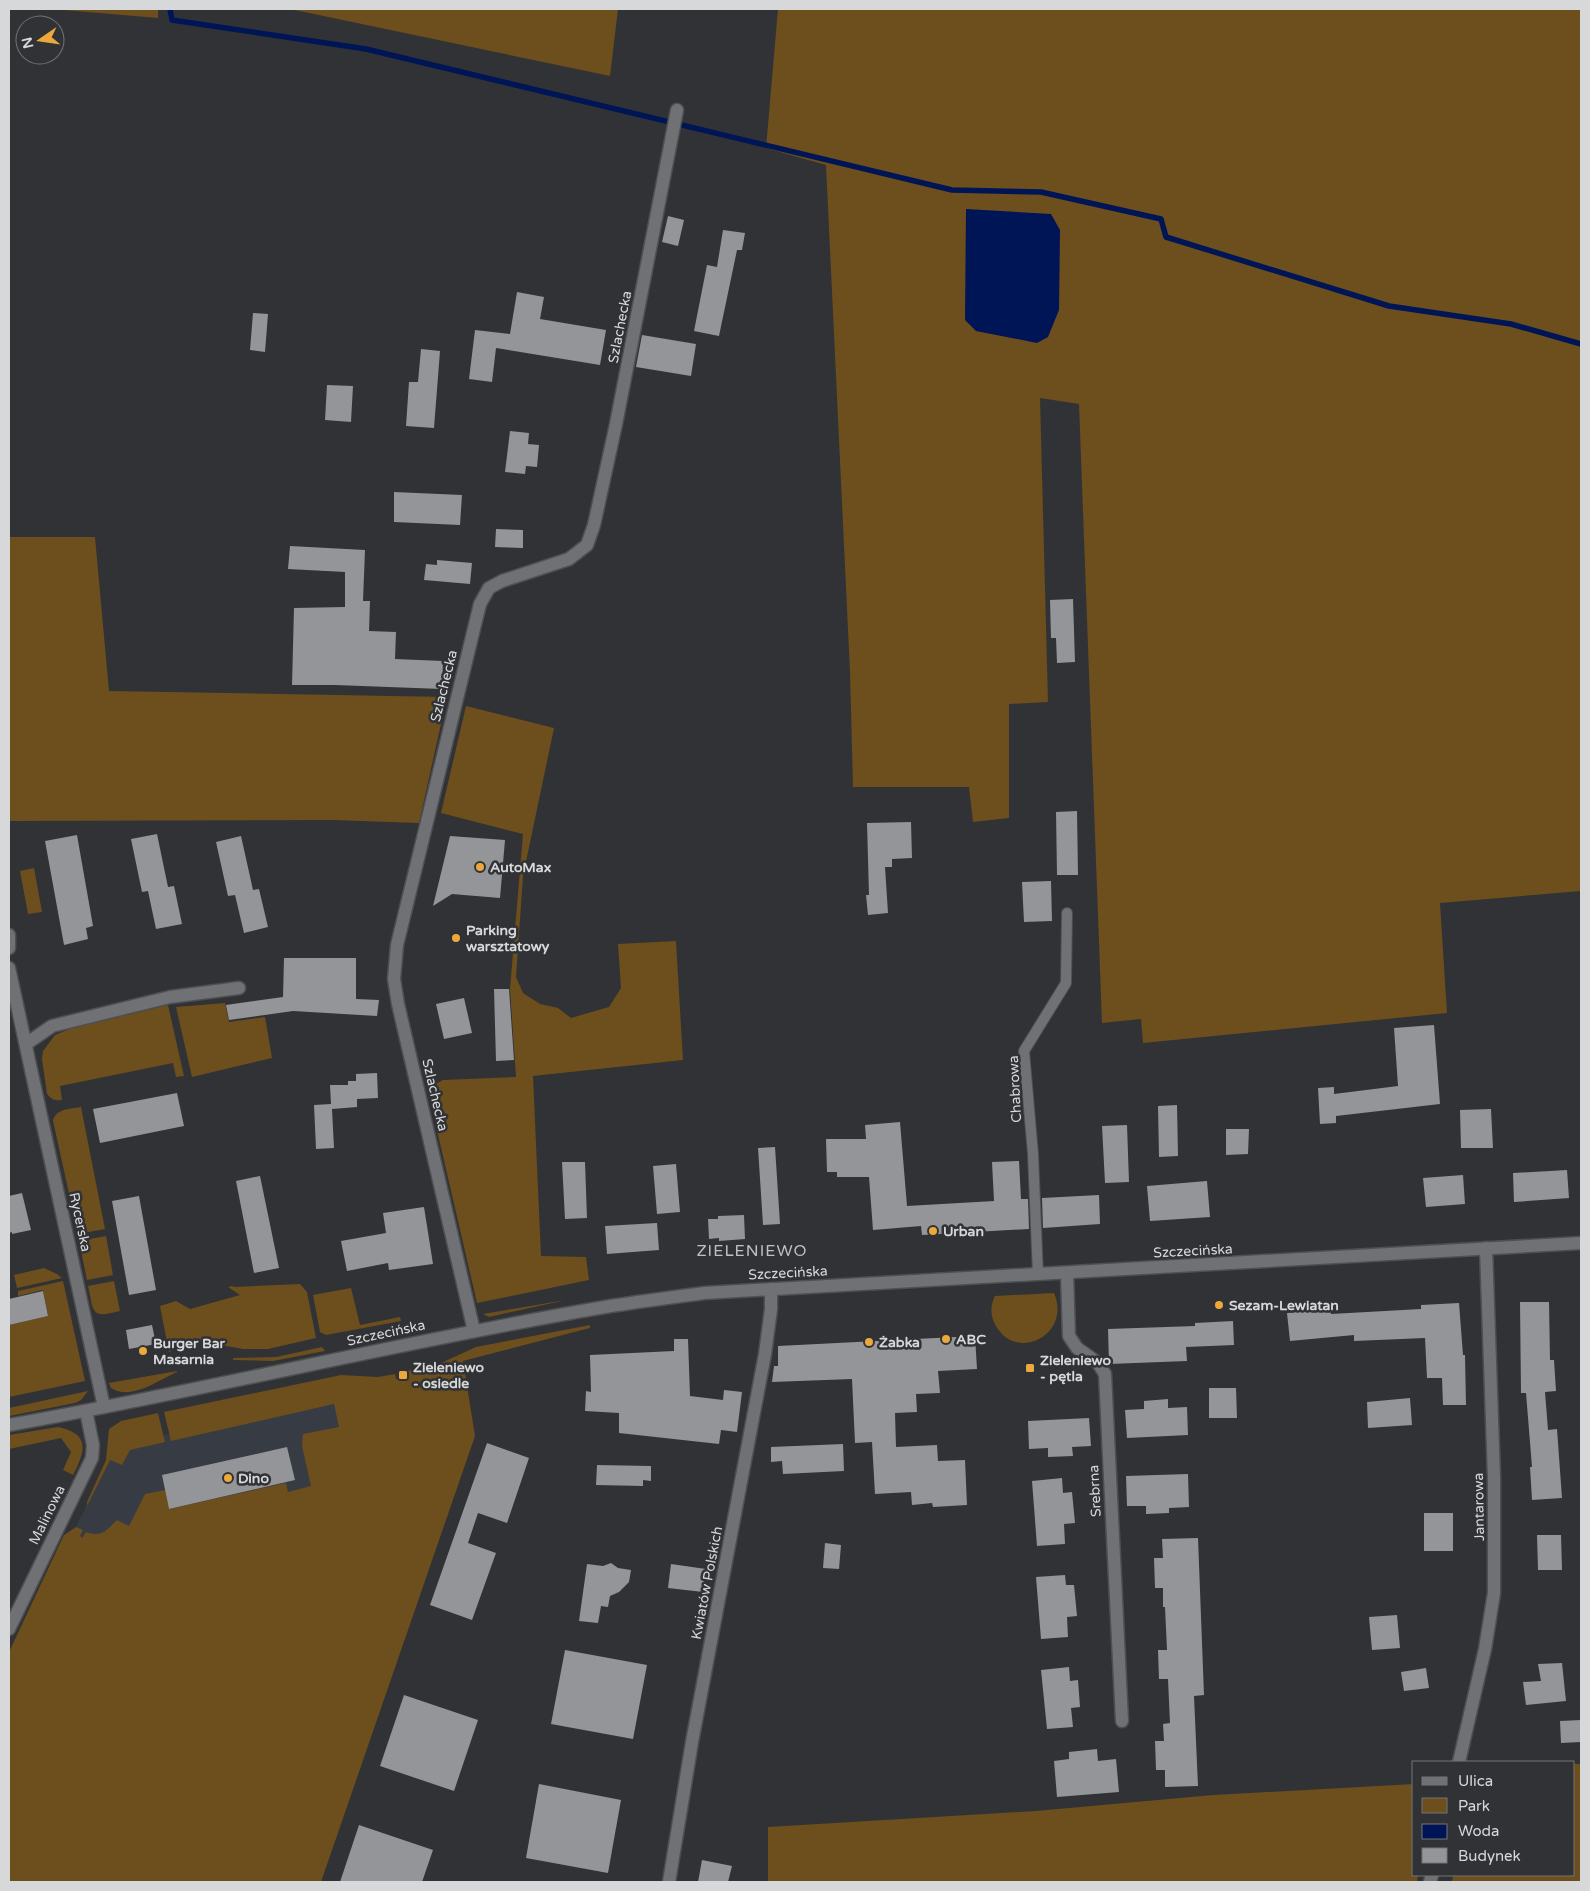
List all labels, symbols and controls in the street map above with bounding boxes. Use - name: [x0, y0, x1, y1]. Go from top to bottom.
- north arrow: [15, 15, 65, 65]
- text: N: [18, 35, 37, 50]
- street label: Szlachecka: [605, 289, 635, 365]
- street label: Szlachecka: [427, 648, 461, 724]
- place label: AutoMax: [490, 859, 552, 876]
- marker: AutoMax: [474, 861, 486, 873]
- place label: Parking warsztatowy: [466, 922, 550, 955]
- marker: Parking warsztatowy: [450, 932, 462, 944]
- street label: Chabrowa: [1005, 1055, 1025, 1123]
- street label: Szlachecka: [418, 1057, 452, 1133]
- street label: Rycerska: [65, 1191, 95, 1253]
- place label: Urban: [943, 1223, 984, 1240]
- marker: Urban: [927, 1225, 939, 1237]
- street label: Szczecińska: [1153, 1240, 1233, 1262]
- district label: ZIELENIEWO: [696, 1241, 808, 1261]
- street label: Szczecińska: [748, 1262, 828, 1284]
- place label: Sezam-Lewiatan: [1229, 1297, 1339, 1314]
- marker: Sezam-Lewiatan: [1213, 1299, 1225, 1311]
- street label: Szczecińska: [345, 1316, 427, 1350]
- place label: ABC: [956, 1331, 986, 1348]
- marker: ABC: [940, 1333, 952, 1345]
- place label: Żabka: [879, 1334, 920, 1351]
- place label: Burger Bar Masarnia: [153, 1335, 226, 1368]
- marker: Żabka: [863, 1336, 875, 1348]
- marker: Burger Bar Masarnia: [137, 1345, 149, 1357]
- place label: Zieleniewo - pętla: [1040, 1352, 1112, 1385]
- place label: Zieleniewo - osiedle: [413, 1359, 485, 1392]
- marker: Zieleniewo - pętla: [1024, 1362, 1036, 1374]
- marker: Zieleniewo - osiedle: [397, 1369, 409, 1381]
- street label: Srebrna: [1085, 1464, 1105, 1518]
- place label: Dino: [238, 1470, 269, 1487]
- marker: Dino: [222, 1472, 234, 1484]
- street label: Jantarowa: [1470, 1473, 1488, 1541]
- street label: Malinowa: [25, 1482, 69, 1548]
- street label: Kwiatów Polskich: [688, 1525, 726, 1641]
- legend: [1412, 1761, 1575, 1876]
- text: Ulica: [1458, 1772, 1493, 1790]
- text: Park: [1458, 1797, 1490, 1815]
- text: Woda: [1458, 1822, 1500, 1840]
- text: Budynek: [1458, 1847, 1521, 1865]

